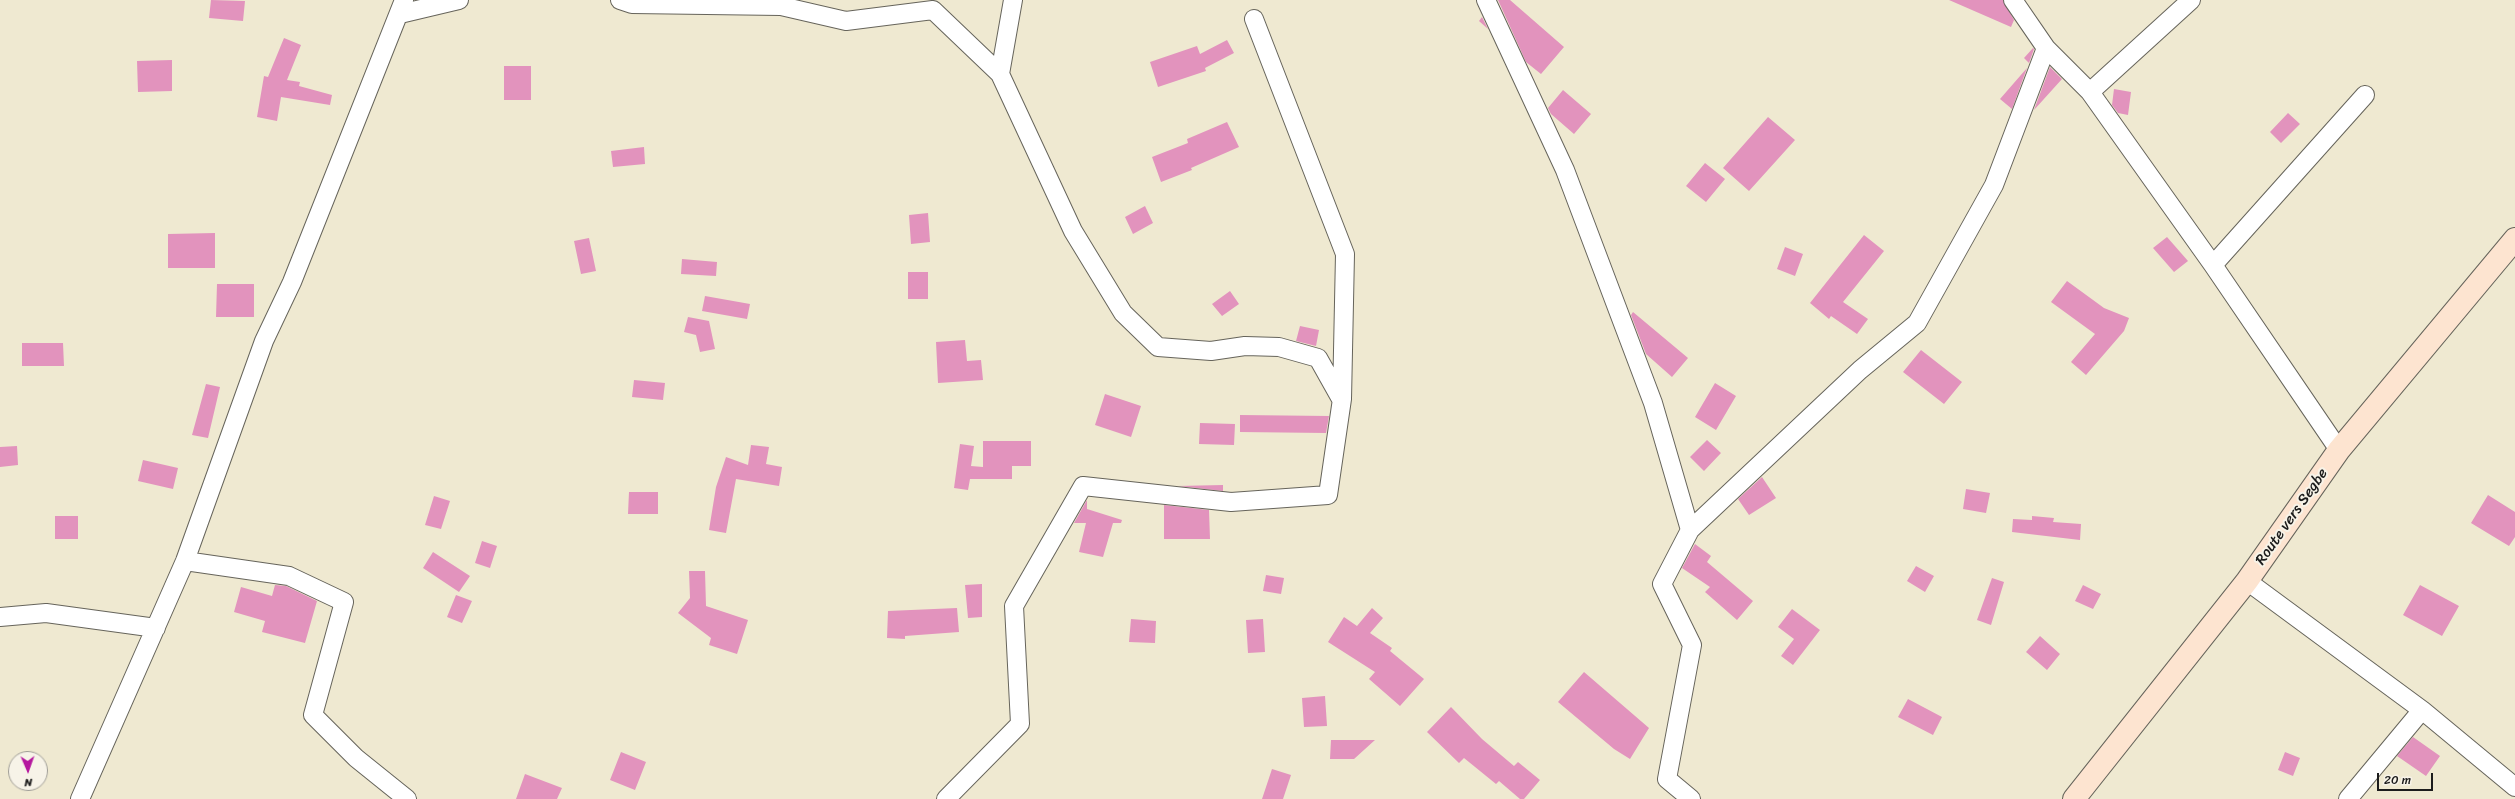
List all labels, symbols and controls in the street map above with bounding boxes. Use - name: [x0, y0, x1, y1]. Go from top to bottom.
- street label: Route vers Segbe: [2252, 465, 2332, 569]
- north arrow: [8, 751, 48, 791]
- scale bar: [2379, 765, 2435, 791]
- text: 20 m: [2384, 769, 2411, 791]
- text: N: [24, 773, 33, 792]

